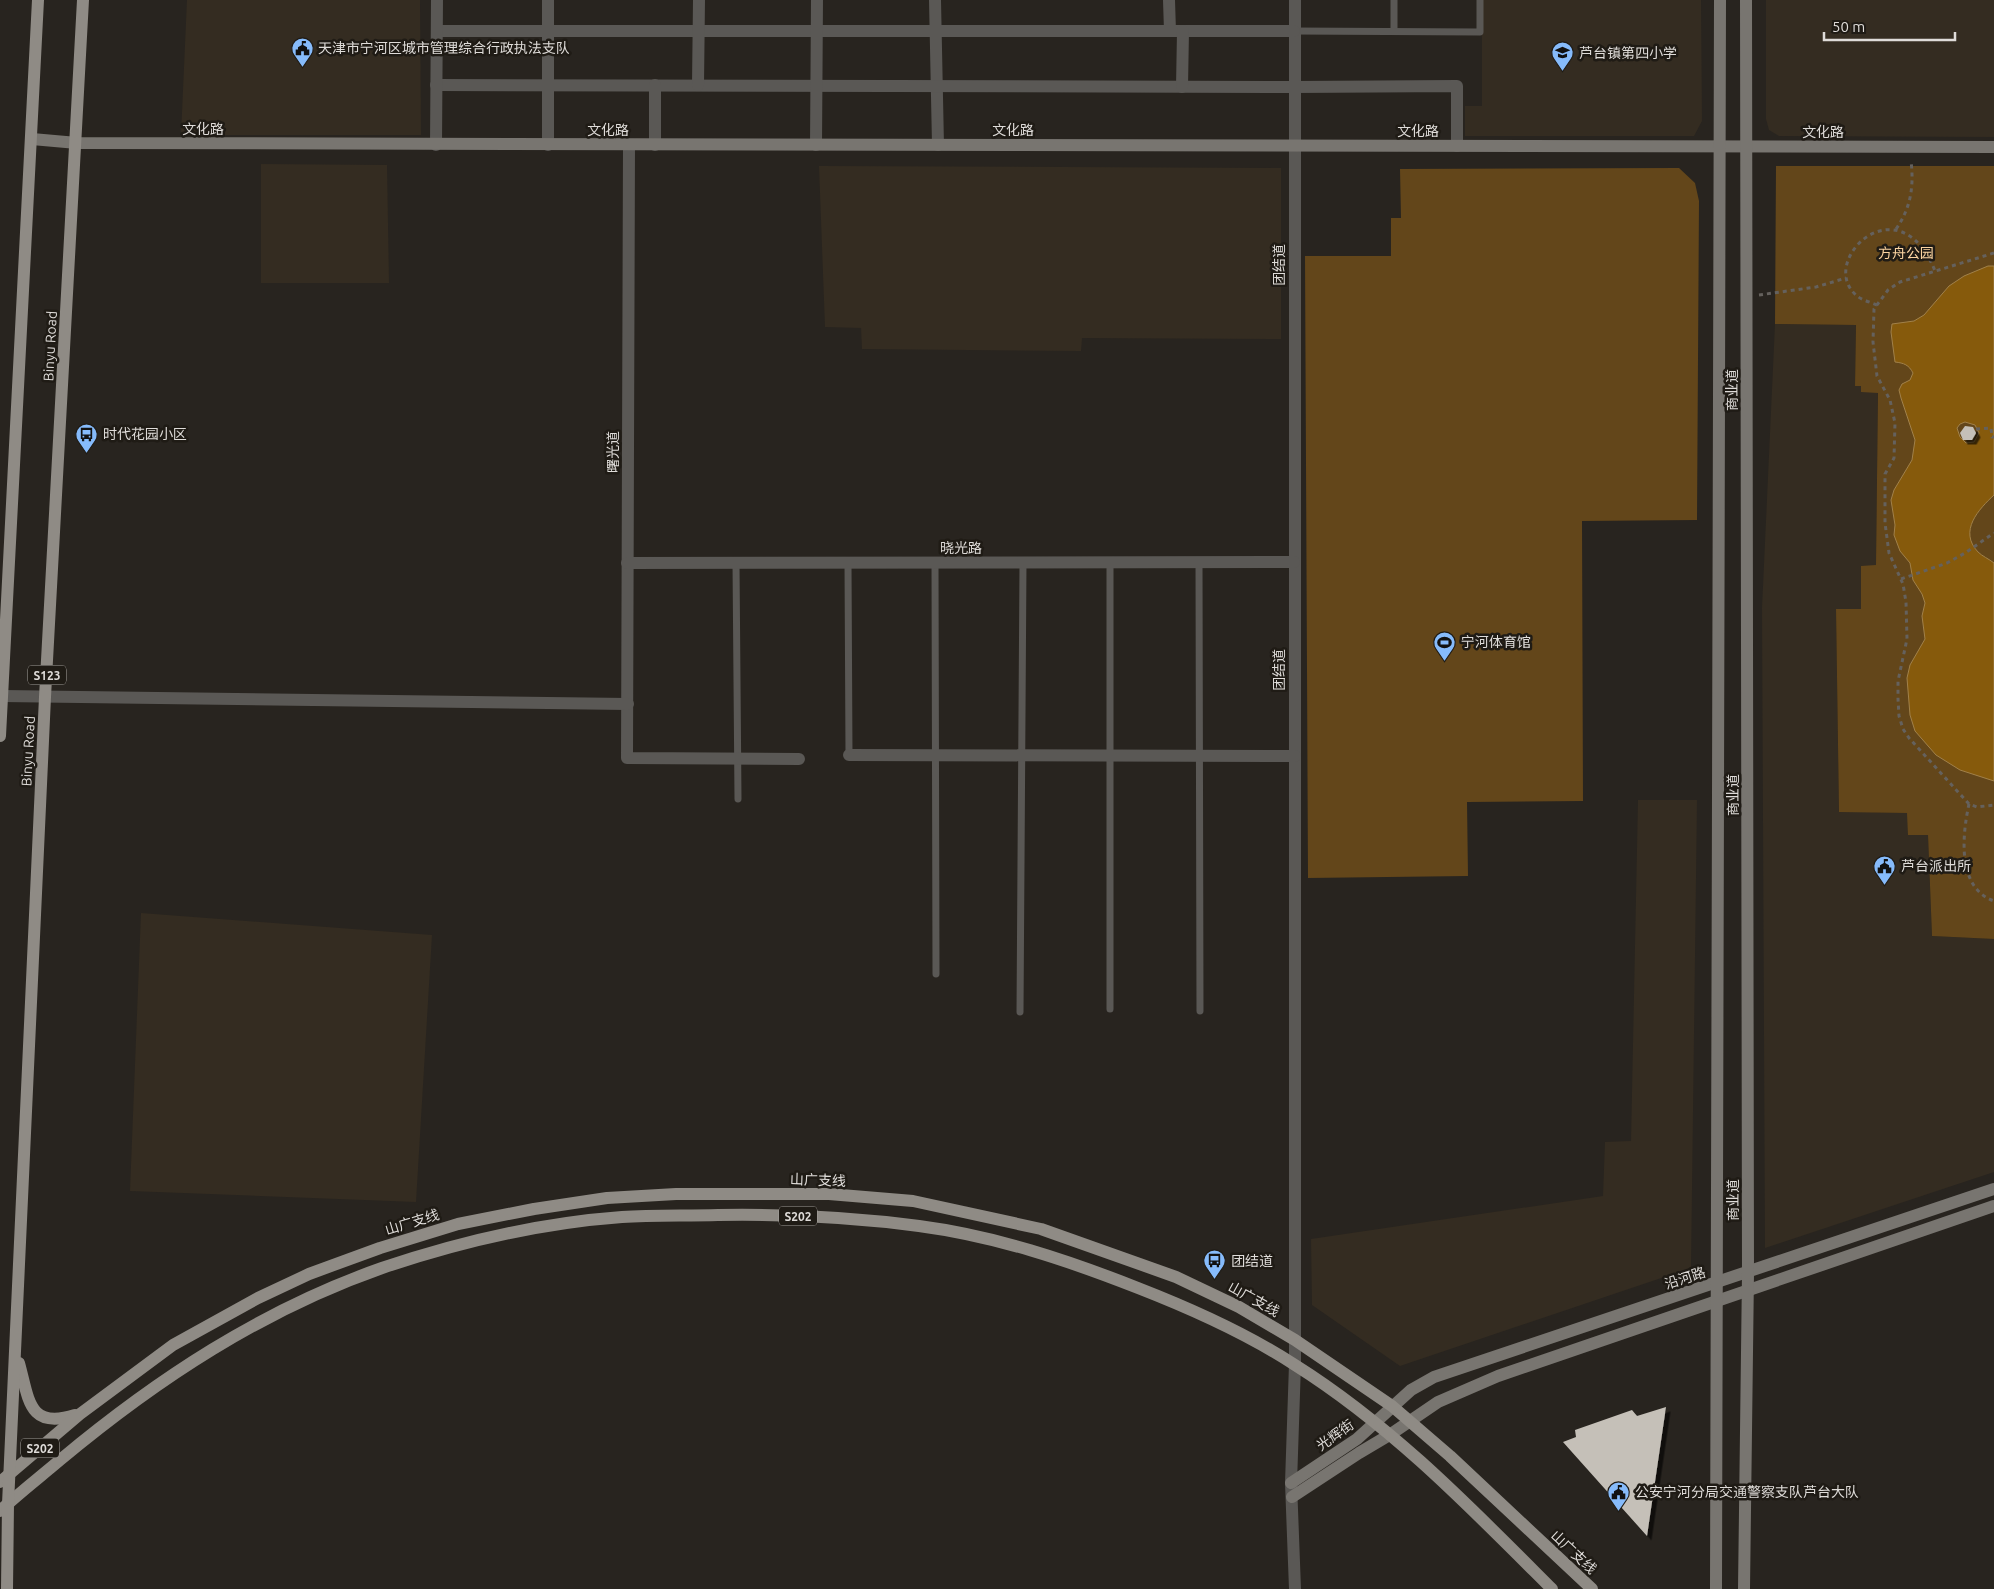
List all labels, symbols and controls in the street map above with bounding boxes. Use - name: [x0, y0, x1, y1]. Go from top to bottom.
- scale bar: [1824, 10, 1955, 42]
- text: 50 m: [1832, 18, 1865, 35]
- public building icon: 天津市宁河区城市管理综合行政执法支队: [290, 36, 314, 67]
- place label: 天津市宁河区城市管理综合行政执法支队: [318, 40, 570, 56]
- school or university icon: 芦台镇第四小学: [1551, 41, 1575, 72]
- place label: 芦台镇第四小学: [1579, 45, 1677, 61]
- street label: 文化路: [182, 121, 224, 137]
- street label: 文化路: [587, 122, 629, 138]
- street label: 文化路: [992, 122, 1034, 138]
- street label: 文化路: [1397, 123, 1439, 139]
- street label: 文化路: [1802, 124, 1844, 140]
- street label: 团结道: [1271, 244, 1287, 286]
- park label: 方舟公园: [1878, 245, 1934, 261]
- street label: Binyu Road: [40, 310, 60, 382]
- street label: 商业道: [1724, 369, 1740, 411]
- bus stop icon: 时代花园小区: [75, 422, 99, 453]
- place label: 时代花园小区: [103, 426, 187, 442]
- street label: 曙光道: [605, 431, 621, 473]
- street label: 晓光路: [940, 540, 982, 556]
- sports icon: 宁河体育馆: [1433, 630, 1457, 661]
- place label: 宁河体育馆: [1461, 634, 1531, 650]
- street label: 团结道: [1271, 649, 1287, 691]
- road number: S123: [28, 666, 66, 684]
- street label: Binyu Road: [18, 715, 38, 787]
- street label: 商业道: [1725, 774, 1741, 816]
- public building icon: 芦台派出所: [1873, 854, 1897, 885]
- place label: 芦台派出所: [1901, 858, 1971, 874]
- street label: 山广支线: [790, 1171, 846, 1189]
- street label: 商业道: [1725, 1179, 1741, 1221]
- street label: 山广支线: [383, 1206, 441, 1238]
- road number: S202: [779, 1206, 817, 1226]
- bus stop icon: 团结道: [1203, 1249, 1227, 1280]
- place label: 团结道: [1231, 1253, 1273, 1269]
- street label: 沿河路: [1663, 1264, 1707, 1292]
- street label: 山广支线: [1226, 1278, 1282, 1320]
- street label: 光辉街: [1313, 1416, 1357, 1454]
- road number: S202: [21, 1439, 59, 1458]
- public building icon: 公安宁河分局交通警察支队芦台大队: [1607, 1480, 1631, 1511]
- place label: 公安宁河分局交通警察支队芦台大队: [1635, 1484, 1859, 1500]
- street label: 山广支线: [1548, 1527, 1600, 1577]

